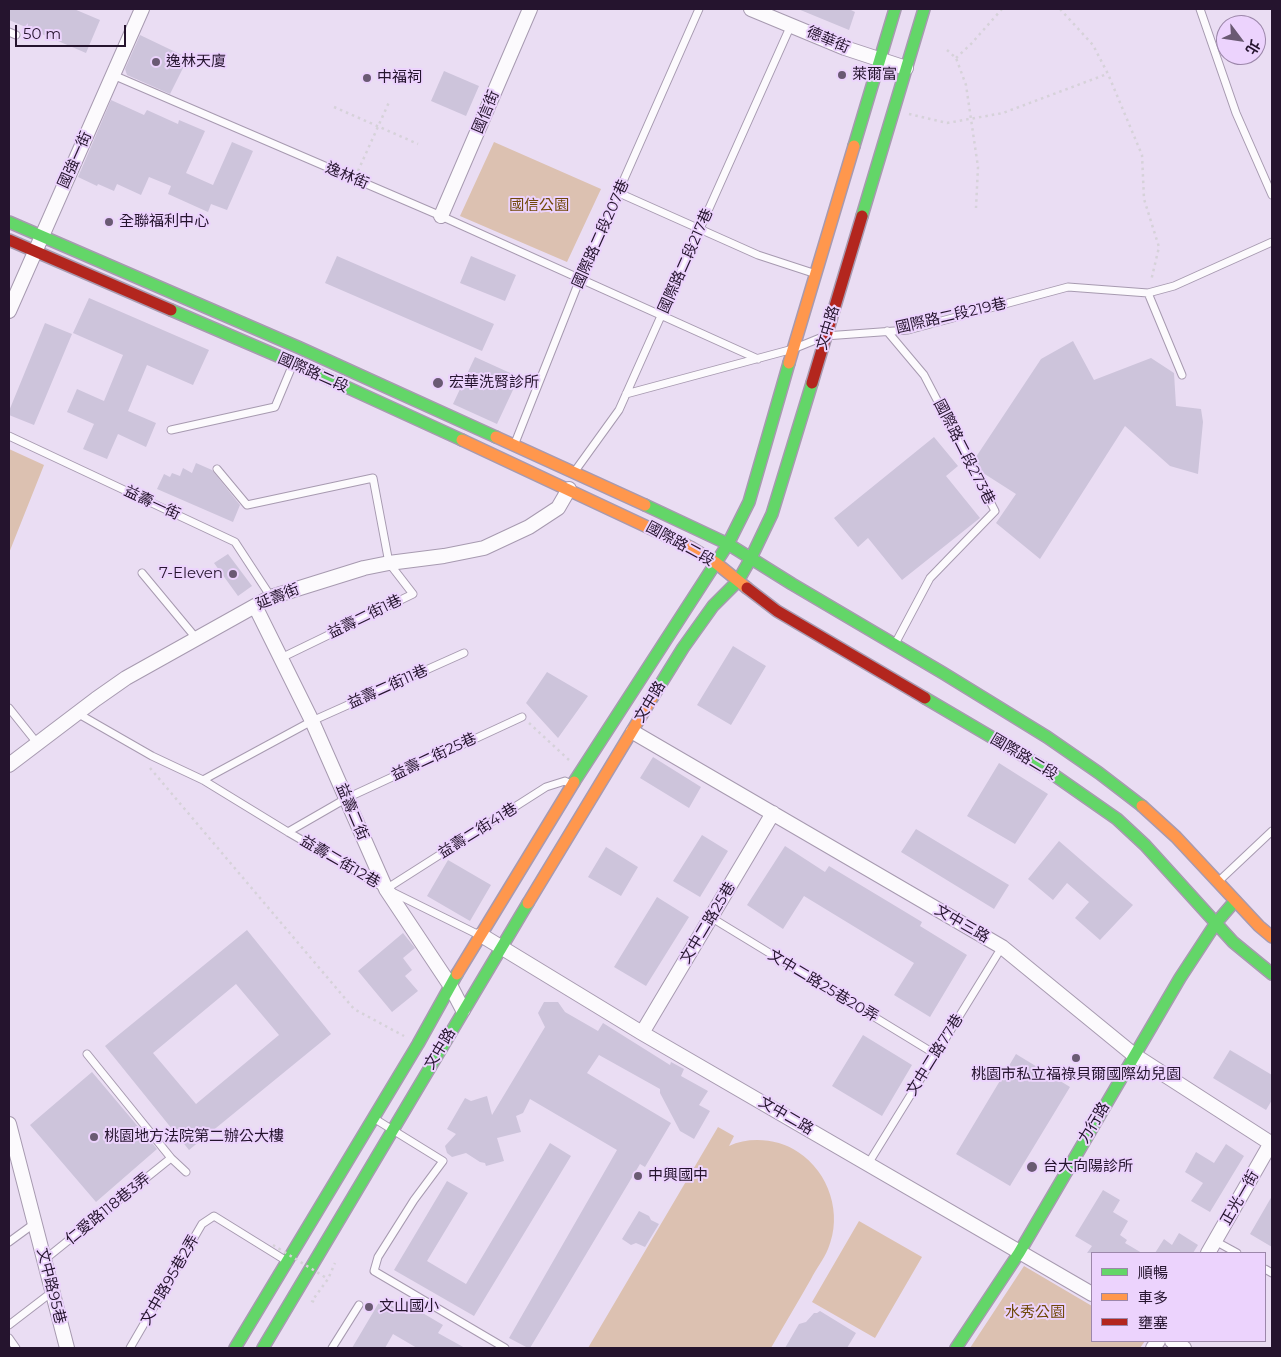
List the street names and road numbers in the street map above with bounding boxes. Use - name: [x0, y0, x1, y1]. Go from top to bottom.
- street label: 德華街: [804, 23, 852, 57]
- street label: 國信街: [469, 88, 503, 136]
- street label: 國強一街: [55, 129, 95, 191]
- street label: 逸林街: [323, 159, 371, 193]
- street label: 國際路二段207巷: [569, 177, 633, 291]
- street label: 國際路二段217巷: [655, 206, 717, 316]
- street label: 國際路二段219巷: [894, 295, 1008, 337]
- street label: 文中路: [813, 304, 843, 352]
- street label: 國際路二段: [275, 350, 351, 396]
- street label: 國際路二段273巷: [930, 396, 998, 508]
- street label: 益壽一街: [121, 482, 183, 524]
- street label: 國際路二段: [643, 518, 717, 570]
- street label: 延壽街: [254, 580, 302, 614]
- street label: 益壽二街1巷: [325, 591, 405, 643]
- street label: 益壽二街11巷: [345, 661, 431, 713]
- street label: 文中路: [631, 678, 669, 726]
- street label: 益壽二街25巷: [389, 729, 479, 785]
- street label: 國際路二段: [987, 730, 1061, 784]
- street label: 益壽二街: [332, 781, 372, 843]
- street label: 益壽二街41巷: [435, 800, 521, 862]
- street label: 益壽二街12巷: [297, 832, 383, 892]
- street label: 文中二路25巷: [677, 879, 739, 967]
- street label: 文中三路: [932, 901, 992, 947]
- street label: 文中二路25巷20弄: [765, 946, 881, 1026]
- street label: 文中二路77巷: [903, 1011, 967, 1099]
- street label: 文中路: [421, 1025, 459, 1073]
- street label: 文中二路: [756, 1093, 816, 1139]
- street label: 力行路: [1075, 1099, 1113, 1147]
- street label: 正光一街: [1217, 1168, 1263, 1228]
- street label: 仁愛路118巷3弄: [62, 1169, 154, 1249]
- street label: 文中路95巷2弄: [137, 1232, 203, 1328]
- street label: 文中路95巷: [33, 1246, 69, 1326]

